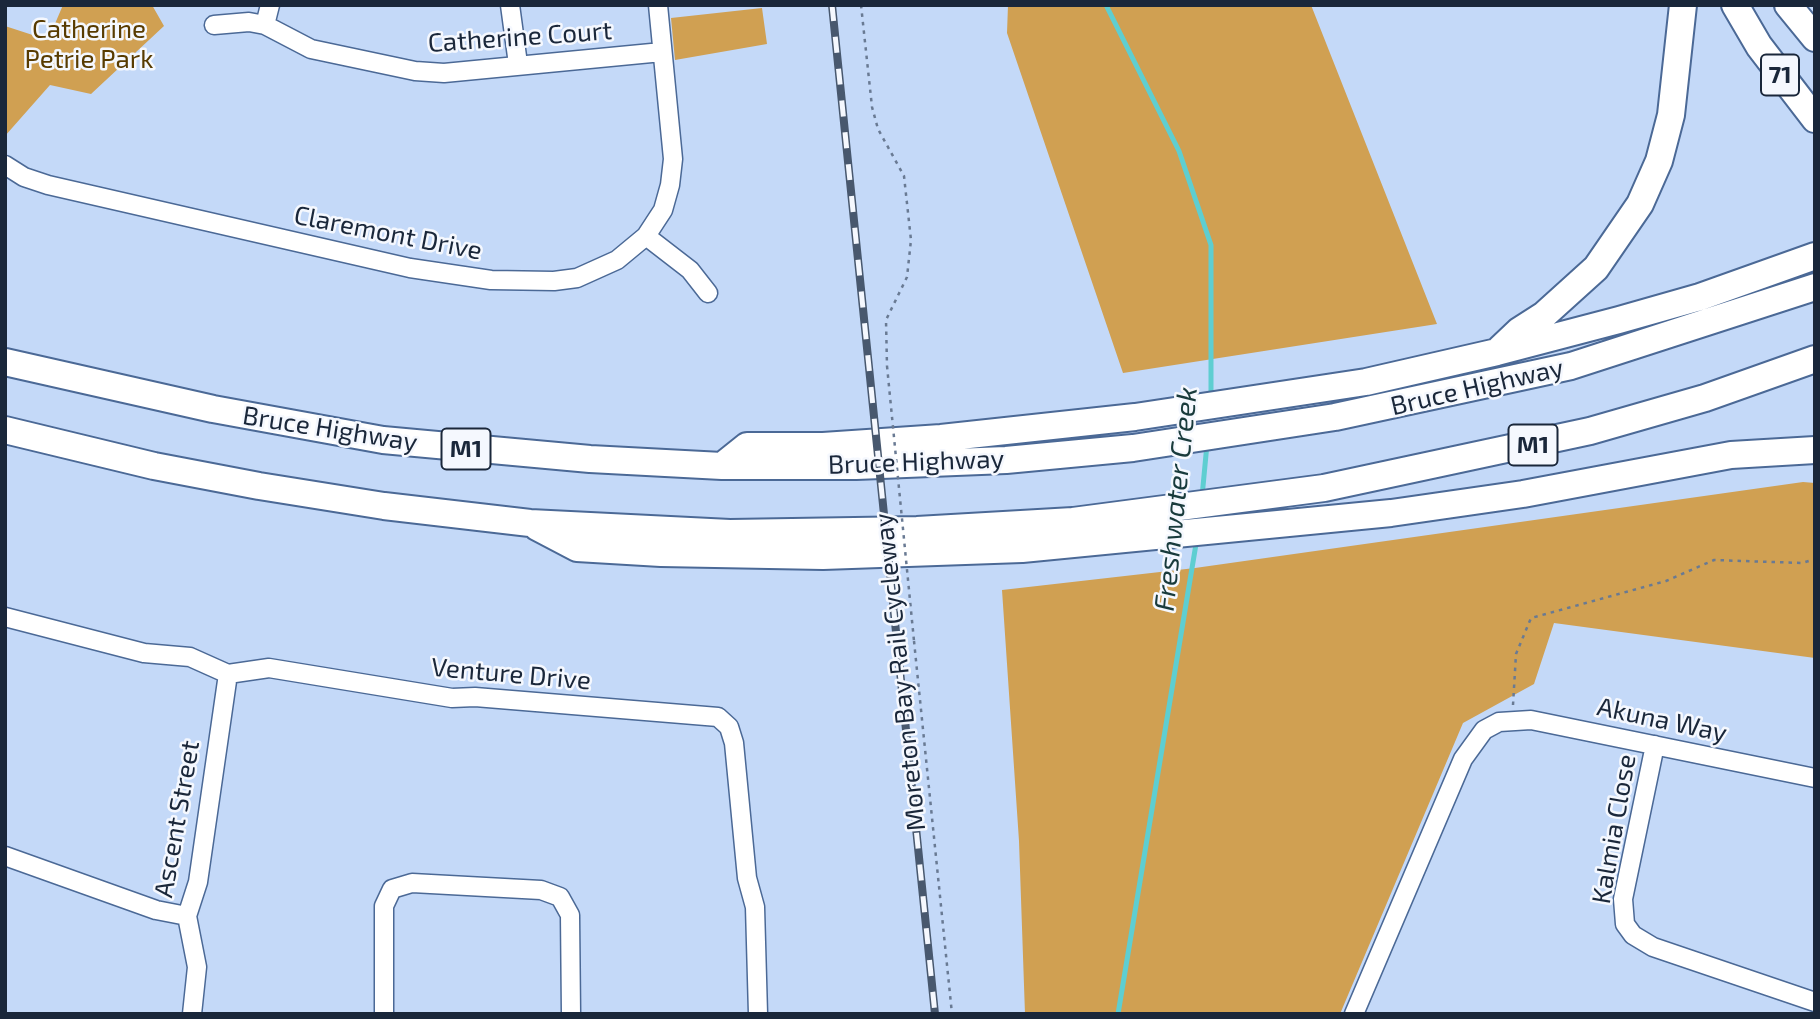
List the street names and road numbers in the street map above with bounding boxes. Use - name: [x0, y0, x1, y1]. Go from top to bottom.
- street label: Catherine Court: [427, 15, 613, 59]
- road number: 71: [1761, 54, 1799, 96]
- street label: Claremont Drive: [291, 199, 485, 267]
- street label: Bruce Highway: [1388, 352, 1566, 422]
- street label: Bruce Highway: [240, 400, 420, 458]
- road number: M1: [1508, 424, 1558, 466]
- road number: M1: [442, 428, 490, 470]
- street label: Bruce Highway: [827, 443, 1005, 481]
- street label: Moreton Bay Rail Cycleway: [868, 512, 932, 832]
- street label: Venture Drive: [430, 651, 592, 697]
- street label: Akuna Way: [1594, 691, 1730, 749]
- street label: Ascent Street: [148, 738, 206, 900]
- street label: Kalmia Close: [1586, 752, 1642, 906]

